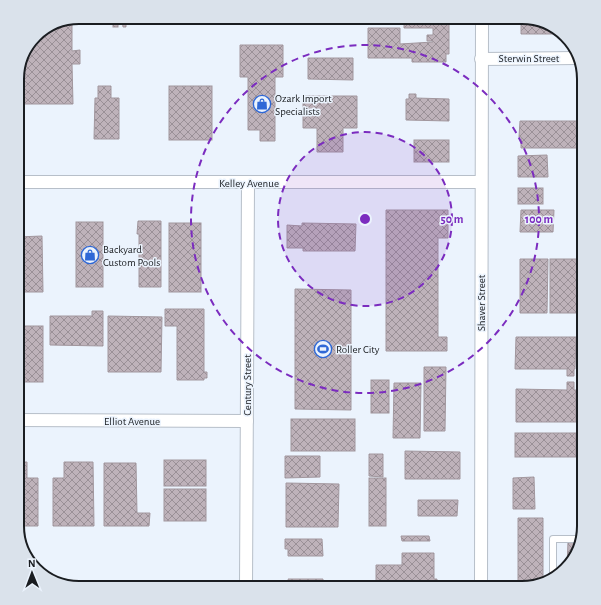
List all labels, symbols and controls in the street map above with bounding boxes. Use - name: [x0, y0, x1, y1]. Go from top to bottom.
- street label: Sterwin Street: [499, 53, 560, 64]
- place label: Ozark Import Specialists: [275, 93, 332, 117]
- shop icon: Ozark Import Specialists: [252, 94, 272, 114]
- street label: Kelley Avenue: [219, 178, 279, 189]
- centre of rings: [358, 212, 372, 226]
- text: 50 m: [441, 213, 464, 225]
- text: 100 m: [525, 213, 553, 225]
- place label: Backyard Custom Pools: [103, 244, 160, 268]
- shop icon: Backyard Custom Pools: [80, 245, 100, 265]
- street label: Shaver Street: [476, 274, 487, 331]
- sports icon: Roller City: [313, 339, 333, 359]
- place label: Roller City: [336, 344, 380, 355]
- street label: Century Street: [242, 354, 253, 416]
- street label: Elliot Avenue: [104, 416, 160, 427]
- north arrow: [12, 553, 52, 593]
- text: N: [28, 558, 36, 569]

